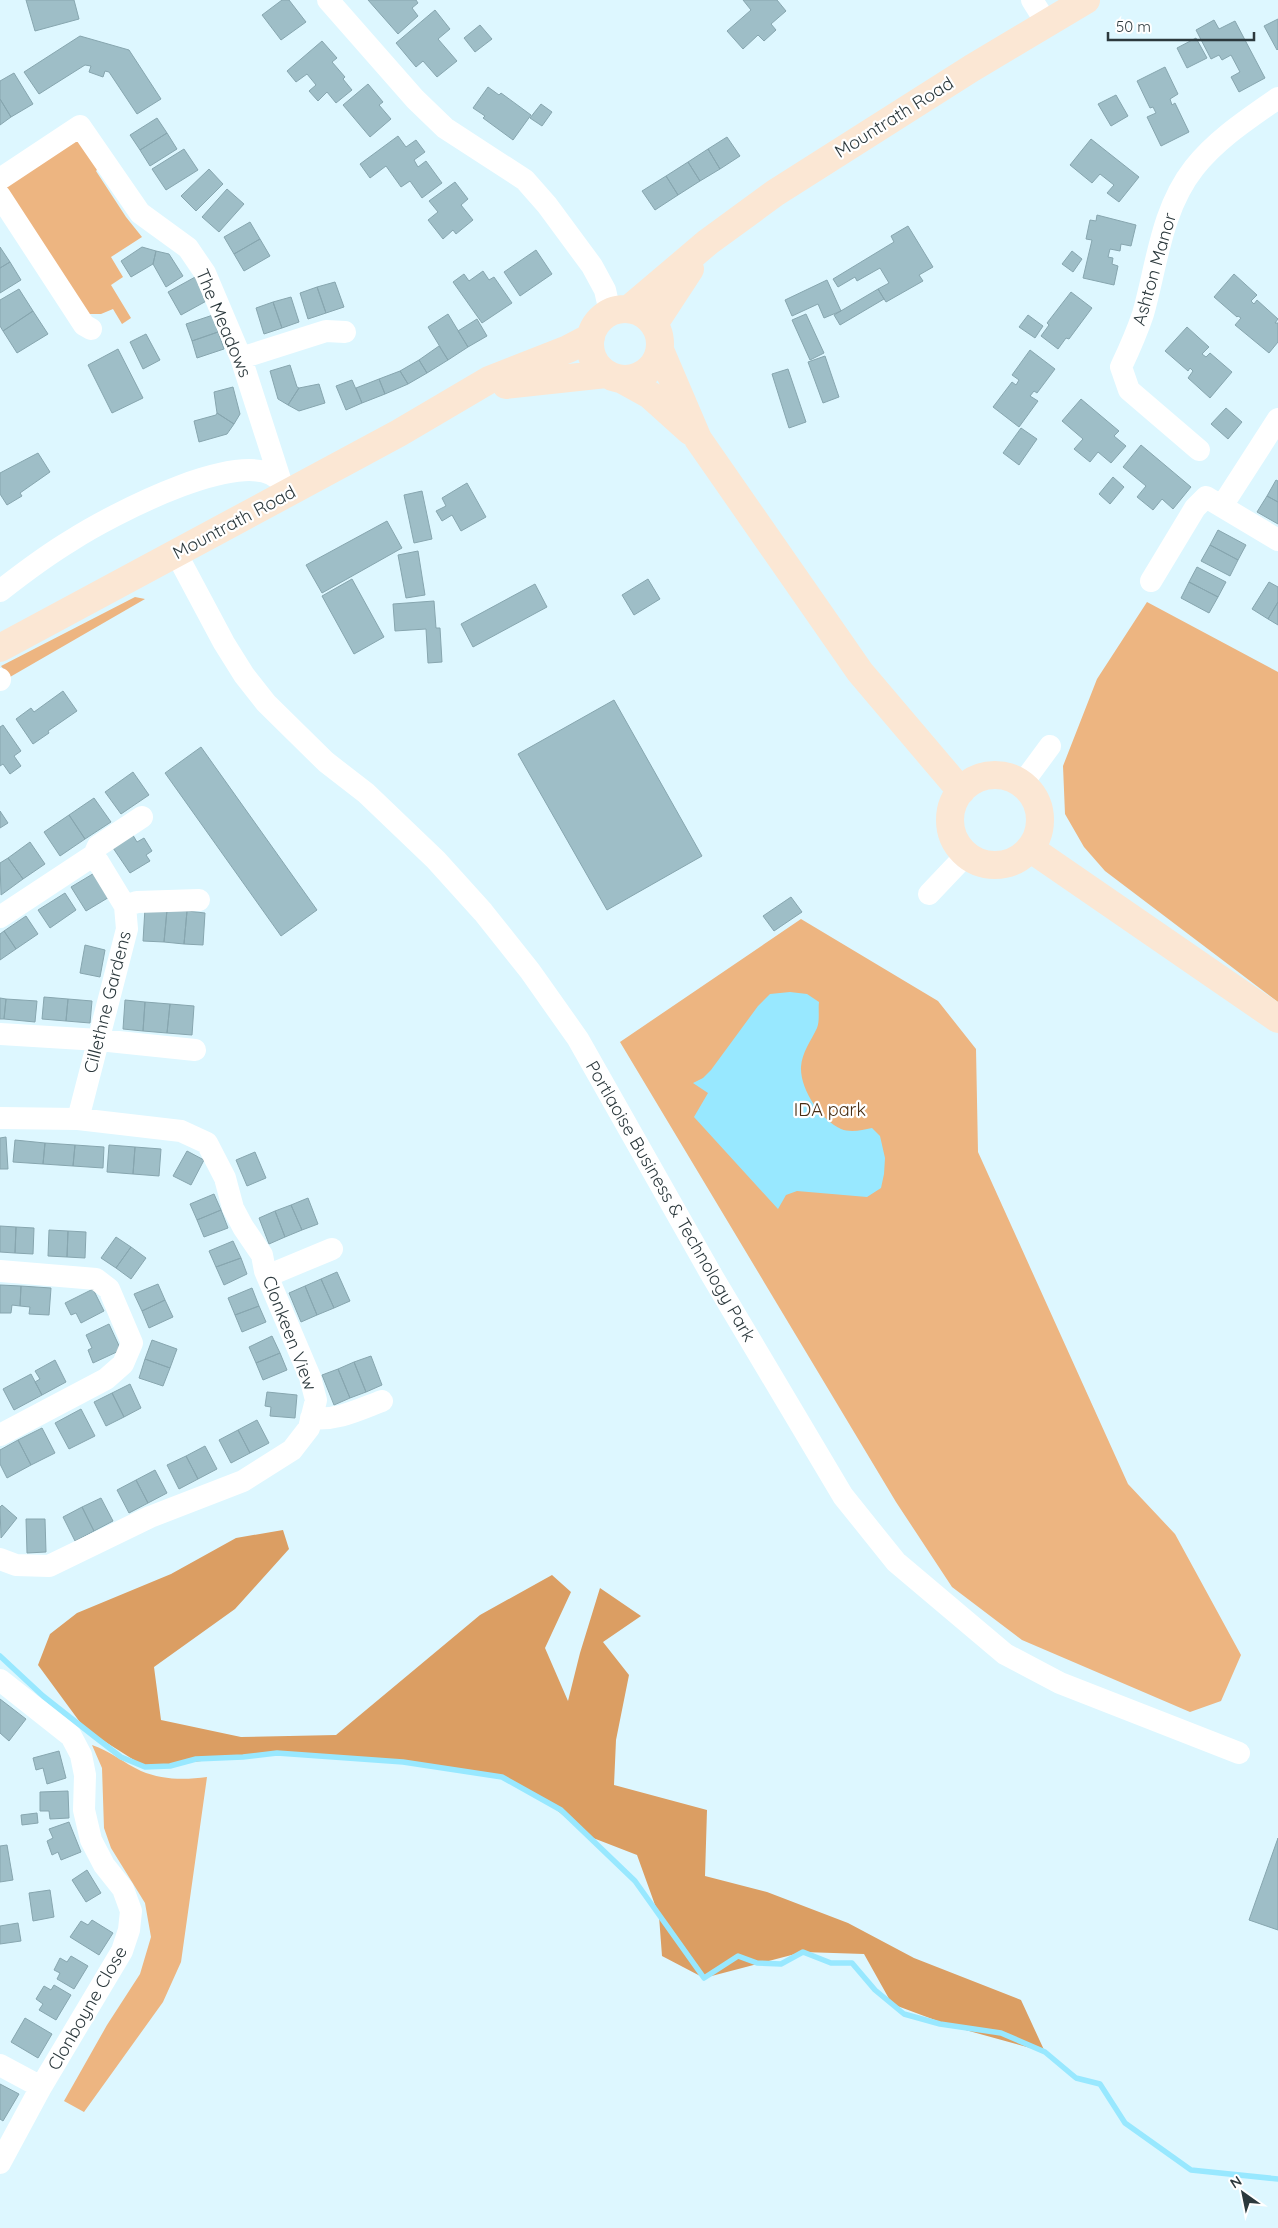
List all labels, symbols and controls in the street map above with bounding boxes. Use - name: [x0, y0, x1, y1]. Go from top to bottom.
- scale bar: [1108, 10, 1254, 42]
- text: 50 m: [1116, 17, 1151, 36]
- street label: Mountrath Road: [830, 71, 958, 163]
- street label: Ashton Manor: [1127, 210, 1181, 328]
- street label: The Meadows: [191, 265, 257, 381]
- street label: Mountrath Road: [169, 480, 299, 564]
- street label: Cillethne Gardens: [78, 928, 136, 1076]
- street label: Portlaoise Business & Technology Park: [581, 1056, 761, 1346]
- park label: IDA park: [794, 1098, 866, 1121]
- street label: Clonkeen View: [258, 1272, 322, 1394]
- street label: Clonboyne Close: [42, 1942, 132, 2074]
- north arrow: [1218, 2168, 1268, 2218]
- text: N: [1227, 2172, 1245, 2192]

